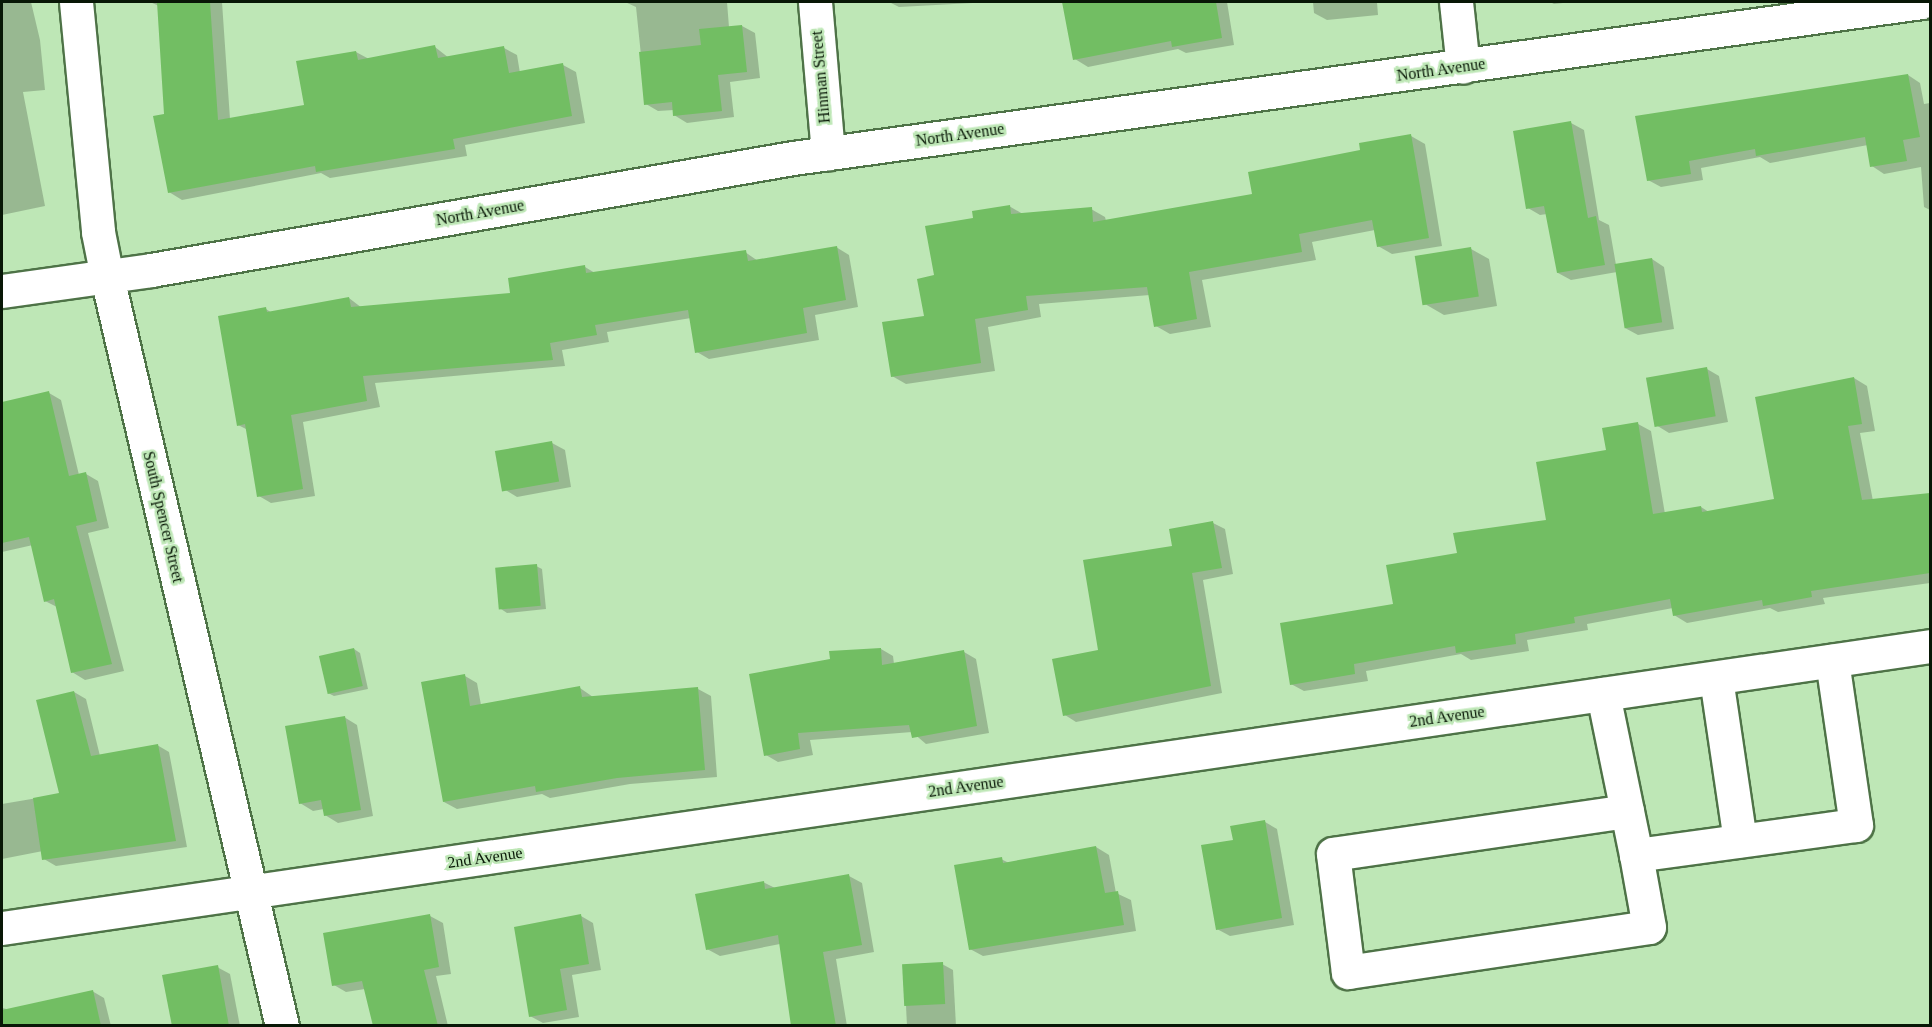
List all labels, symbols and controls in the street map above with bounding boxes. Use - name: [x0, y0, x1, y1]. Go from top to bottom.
- street label: Hinman Street: [807, 30, 835, 124]
- street label: North Avenue: [1395, 54, 1487, 86]
- street label: North Avenue: [914, 119, 1006, 151]
- street label: North Avenue: [434, 196, 526, 230]
- street label: South Spencer Street: [139, 449, 187, 585]
- street label: 2nd Avenue: [1408, 702, 1486, 732]
- street label: 2nd Avenue: [927, 772, 1005, 802]
- street label: 2nd Avenue: [446, 843, 524, 873]

